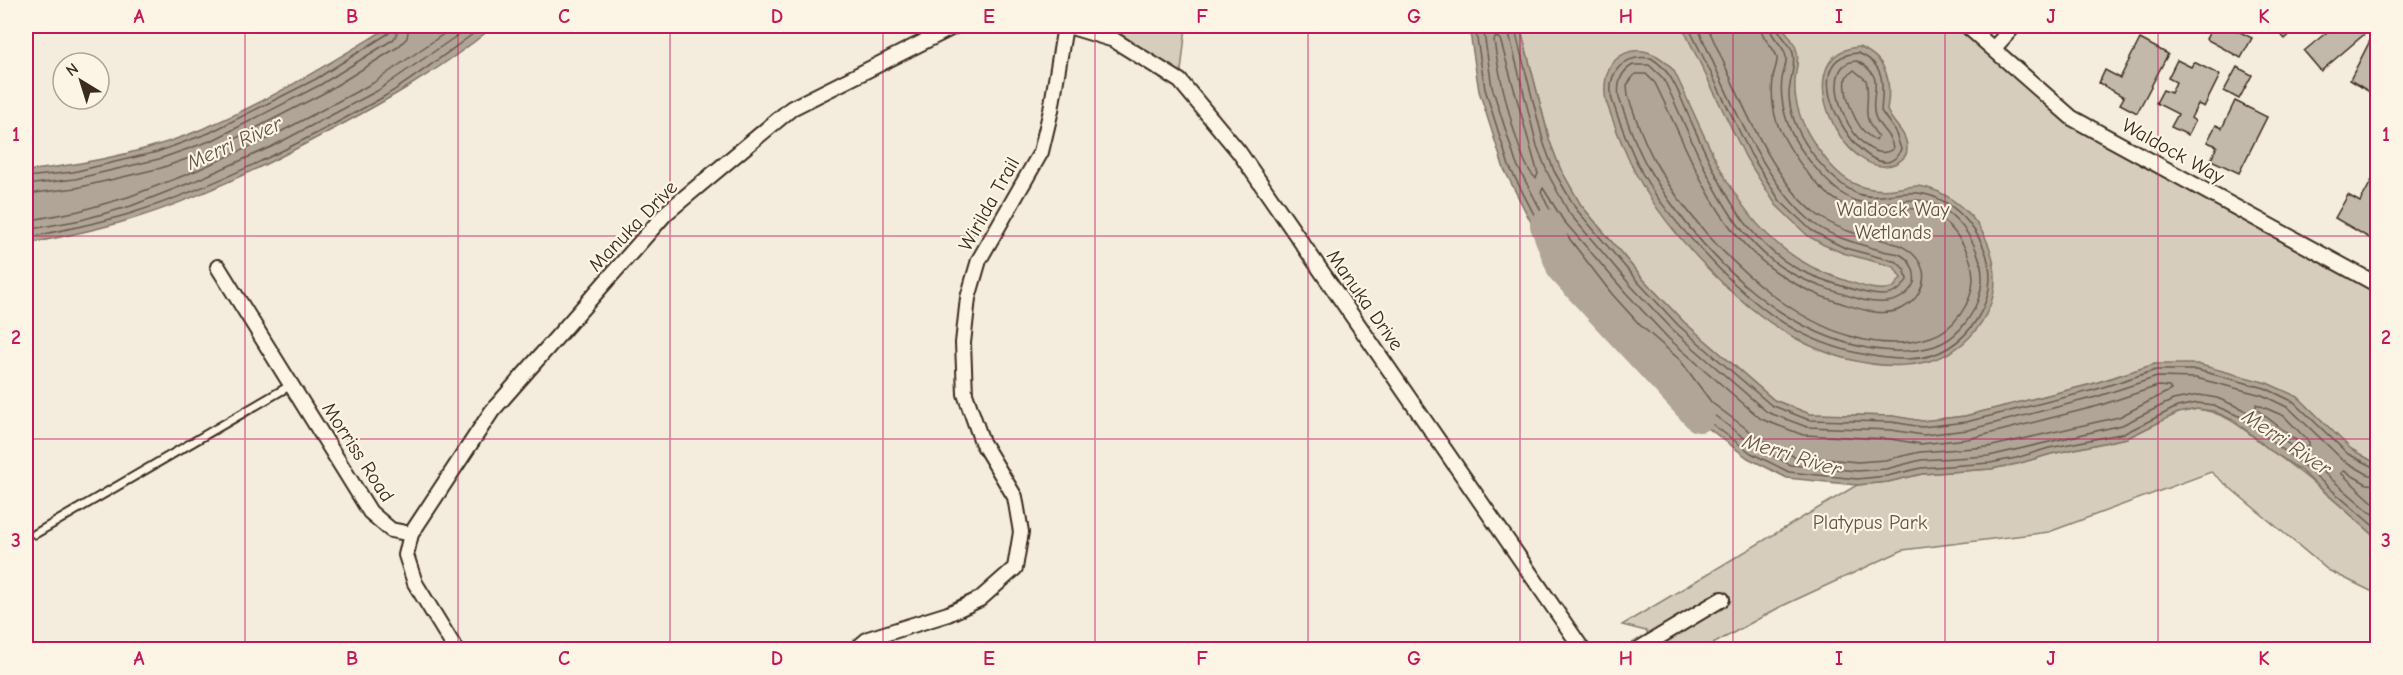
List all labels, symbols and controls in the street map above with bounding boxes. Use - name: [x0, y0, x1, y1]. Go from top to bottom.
- text: A: [133, 5, 145, 28]
- text: B: [346, 5, 358, 28]
- text: C: [558, 5, 570, 28]
- text: D: [771, 5, 783, 28]
- text: E: [983, 5, 995, 28]
- text: F: [1196, 5, 1208, 28]
- text: G: [1407, 5, 1421, 28]
- text: H: [1619, 5, 1633, 28]
- text: I: [1835, 5, 1843, 28]
- text: J: [2046, 5, 2056, 28]
- text: K: [2258, 5, 2270, 28]
- north arrow: [51, 51, 111, 111]
- text: N: [63, 60, 82, 80]
- water label: Merri River: [182, 111, 287, 175]
- street label: Waldock Way: [2118, 114, 2228, 189]
- text: 1: [12, 123, 20, 146]
- text: 1: [2382, 123, 2390, 146]
- street label: Wirilda Trail: [954, 153, 1024, 255]
- street label: Manuka Drive: [584, 176, 682, 276]
- park label: Waldock Way Wetlands: [1836, 198, 1950, 244]
- street label: Manuka Drive: [1322, 245, 1408, 355]
- text: 2: [11, 326, 21, 349]
- text: 2: [2381, 326, 2391, 349]
- street label: Morriss Road: [317, 398, 399, 506]
- water label: Merri River: [2237, 403, 2337, 481]
- water label: Merri River: [1739, 428, 1846, 482]
- park label: Platypus Park: [1813, 511, 1928, 534]
- text: 3: [11, 529, 21, 552]
- text: 3: [2381, 529, 2391, 552]
- text: A: [133, 647, 145, 670]
- text: B: [346, 647, 358, 670]
- text: C: [558, 647, 570, 670]
- text: D: [771, 647, 783, 670]
- text: E: [983, 647, 995, 670]
- text: F: [1196, 647, 1208, 670]
- text: G: [1407, 647, 1421, 670]
- text: H: [1619, 647, 1633, 670]
- text: I: [1835, 647, 1843, 670]
- text: J: [2046, 647, 2056, 670]
- text: K: [2258, 647, 2270, 670]

